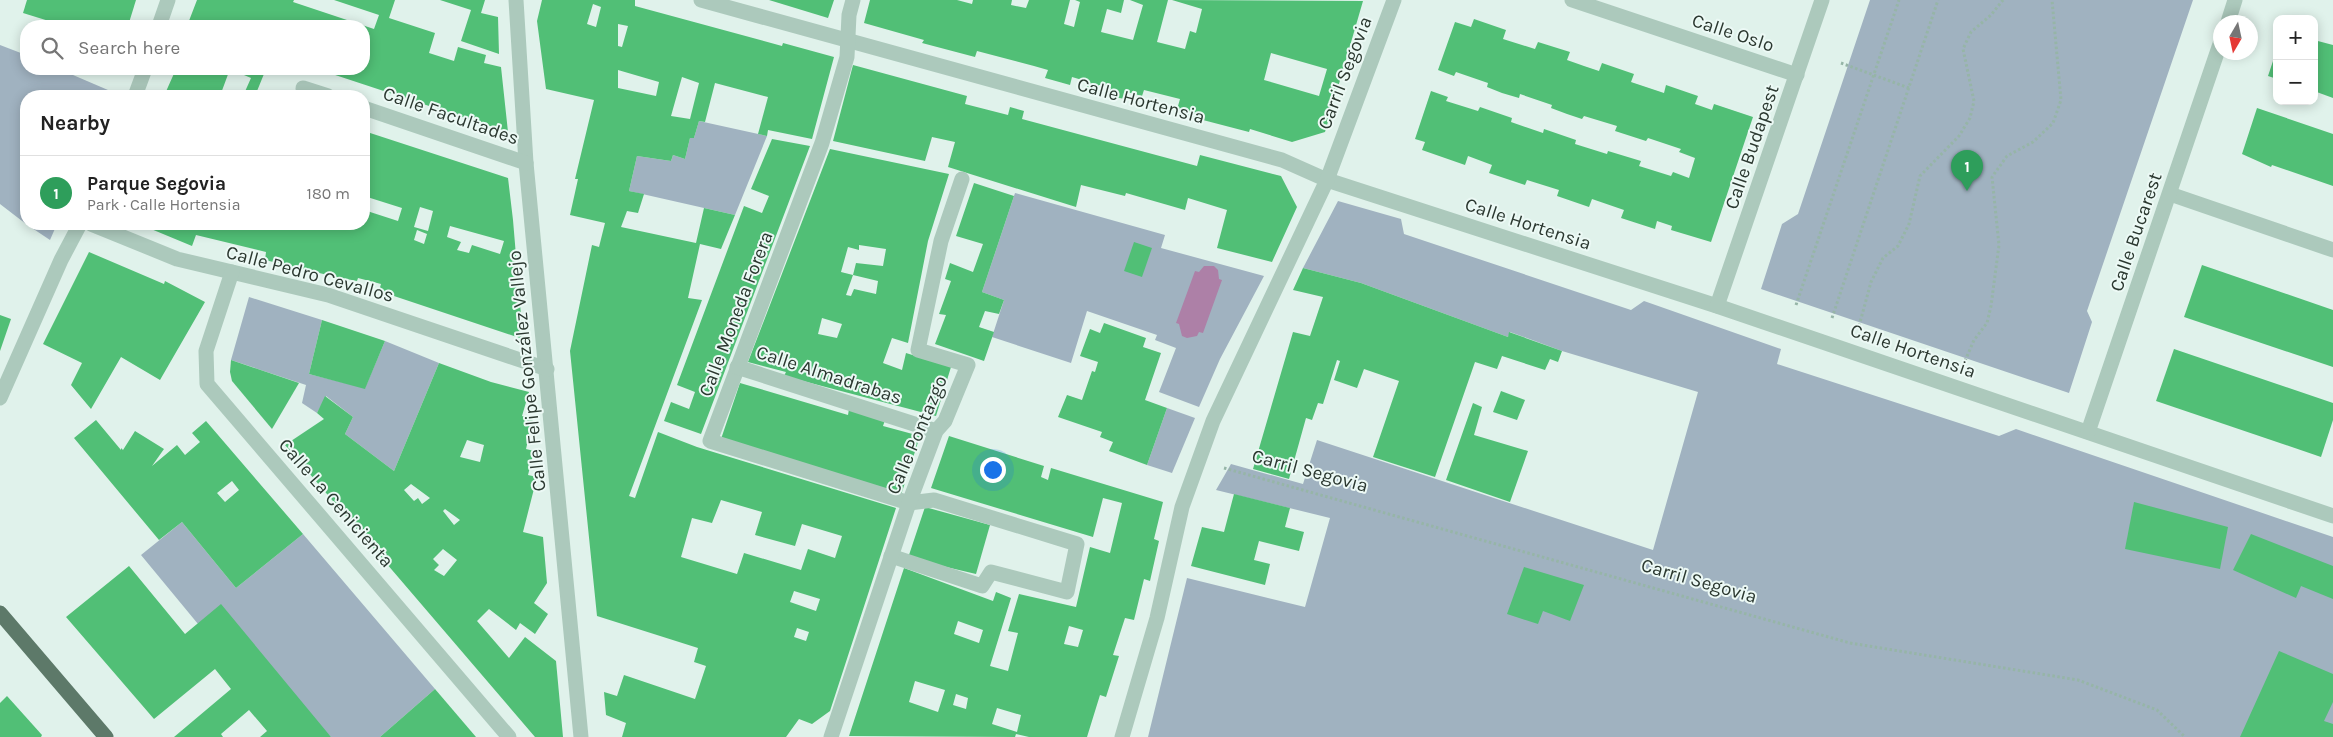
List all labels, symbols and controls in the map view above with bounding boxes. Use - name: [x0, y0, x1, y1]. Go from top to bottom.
- street label: Calle Oslo: [1689, 9, 1777, 57]
- street label: Carril Segovia: [1313, 13, 1377, 133]
- north arrow: [2213, 15, 2258, 60]
- map controls: [2273, 15, 2318, 105]
- button: +: [2273, 15, 2318, 60]
- search box: [20, 20, 370, 75]
- icon: search: [38, 34, 66, 62]
- text: Search here: [78, 37, 180, 59]
- button: −: [2273, 60, 2318, 105]
- street label: Calle Hortensia: [1075, 73, 1207, 129]
- street label: Calle Facultades: [380, 82, 522, 150]
- street label: Calle Budapest: [1720, 82, 1784, 212]
- text: Nearby: [40, 111, 110, 135]
- pin: 1: [1951, 150, 1983, 191]
- street label: Calle Bucarest: [2105, 170, 2167, 294]
- text: Parque Segovia: [87, 173, 226, 195]
- text: 1: [53, 184, 59, 203]
- text: 180 m: [307, 184, 350, 203]
- street label: Calle Hortensia: [1462, 193, 1594, 255]
- text: Park · Calle Hortensia: [87, 195, 241, 214]
- street label: Calle Moneda Forera: [694, 229, 778, 399]
- street label: Calle Pedro Cevallos: [224, 241, 396, 307]
- street label: Calle Felipe González Vallejo: [503, 250, 551, 492]
- street label: Calle Hortensia: [1847, 319, 1979, 383]
- street label: Calle Almadrabas: [753, 341, 905, 409]
- street label: Calle Pontazgo: [882, 372, 952, 498]
- street label: Calle La Cenicienta: [274, 434, 398, 572]
- street label: Carril Segovia: [1250, 445, 1370, 497]
- your location: [980, 457, 1006, 483]
- street label: Carril Segovia: [1639, 554, 1759, 608]

